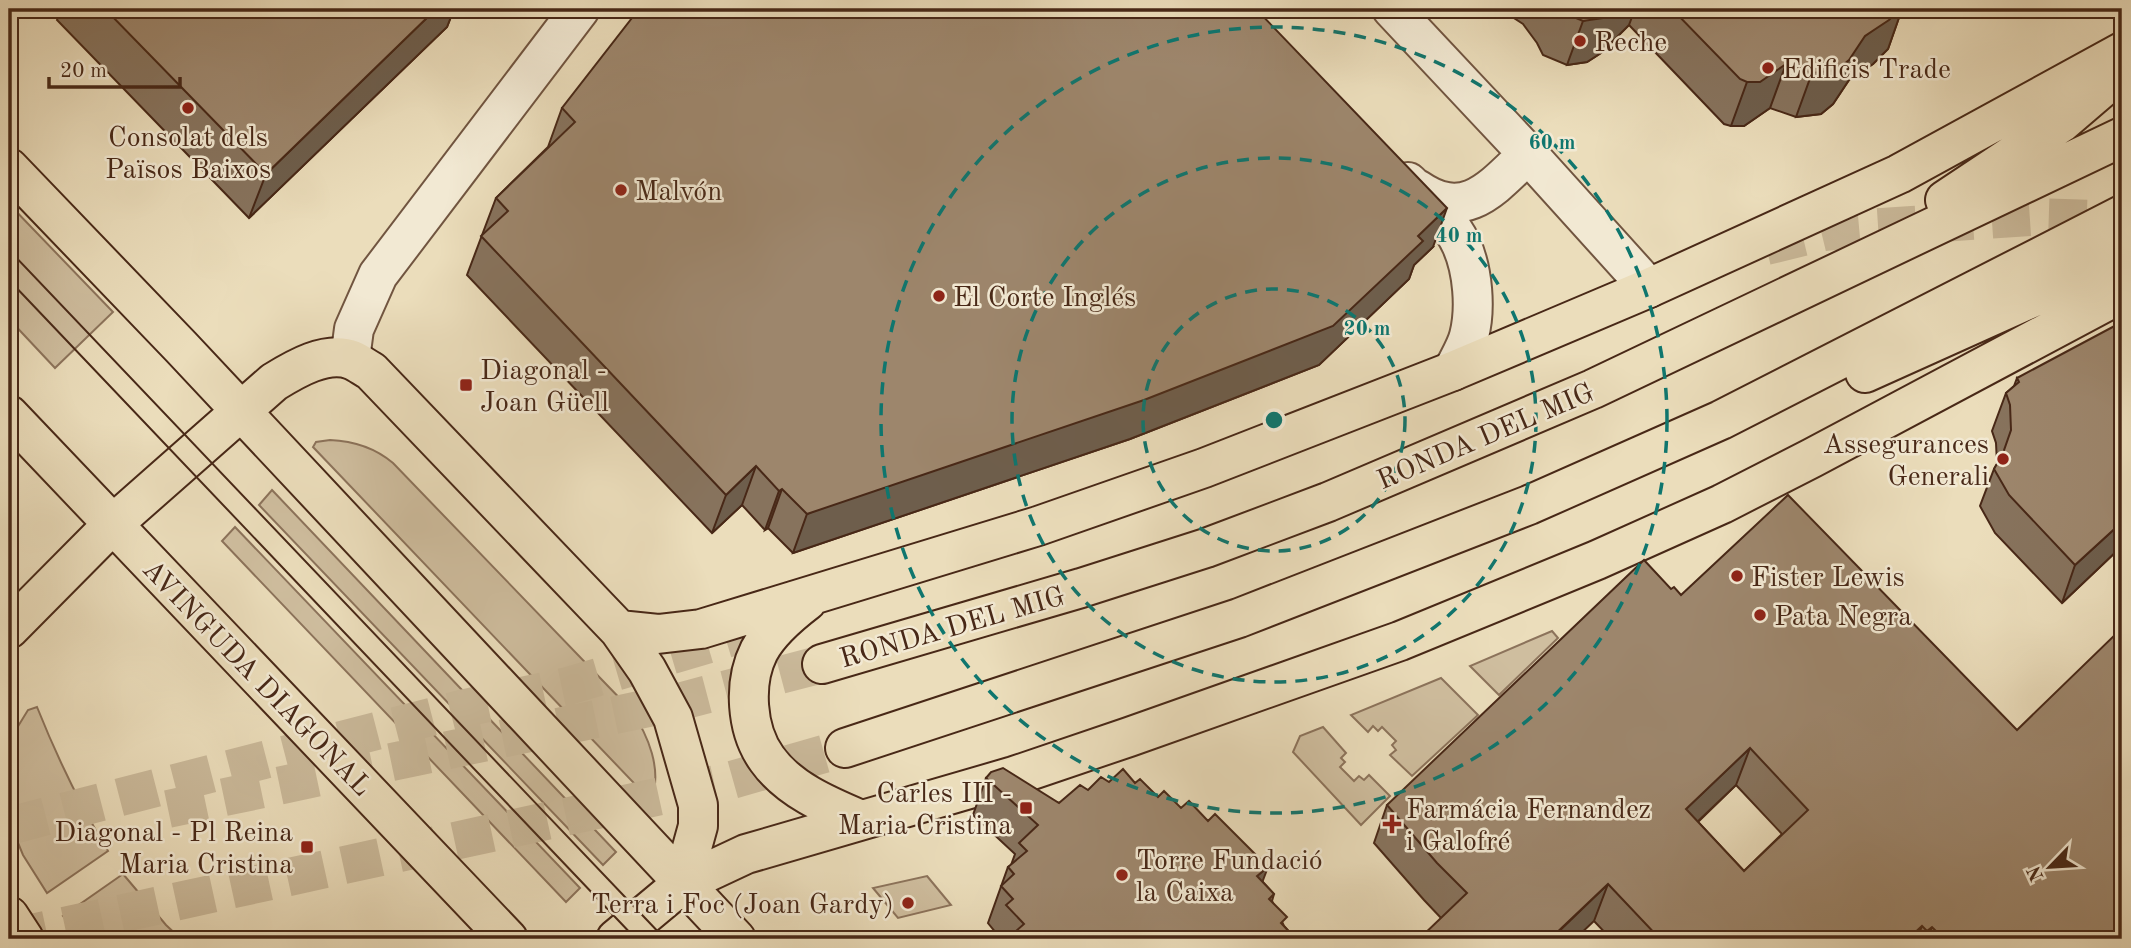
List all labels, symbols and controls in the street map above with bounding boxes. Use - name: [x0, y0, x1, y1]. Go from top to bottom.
- place label: Reche: [1594, 30, 1667, 58]
- marker: Reche: [1572, 33, 1588, 49]
- scale bar: [49, 46, 180, 90]
- place label: Edificis Trade: [1782, 57, 1951, 85]
- marker: Edificis Trade: [1760, 60, 1776, 76]
- text: 20 m: [60, 61, 107, 82]
- marker: Consolat dels Països Baixos: [180, 100, 196, 116]
- place label: Consolat dels Països Baixos: [105, 125, 271, 185]
- text: 60 m: [1528, 133, 1576, 154]
- place label: Malvón: [635, 179, 722, 207]
- marker: Malvón: [613, 182, 629, 198]
- text: 40 m: [1435, 226, 1483, 247]
- place label: El Corte Inglés: [953, 285, 1136, 313]
- marker: El Corte Inglés: [931, 288, 947, 304]
- text: 20 m: [1343, 319, 1391, 340]
- place label: Diagonal - Joan Güell: [480, 358, 609, 418]
- marker: Diagonal - Joan Güell: [458, 377, 474, 393]
- street label: RONDA DEL MIG: [1374, 379, 1599, 496]
- centre of rings: [1262, 408, 1286, 432]
- place label: Assegurances Generali: [1823, 432, 1989, 492]
- marker: Assegurances Generali: [1995, 451, 2011, 467]
- street label: AVINGUDA DIAGONAL: [136, 556, 376, 802]
- place label: Fister Lewis: [1751, 565, 1905, 593]
- marker: Fister Lewis: [1729, 568, 1745, 584]
- street label: RONDA DEL MIG: [837, 583, 1069, 674]
- place label: Pata Negra: [1774, 604, 1912, 632]
- marker: Pata Negra: [1752, 607, 1768, 623]
- place label: Carles III - Maria Cristina: [838, 781, 1012, 841]
- place label: Farmácia Fernandez i Galofré: [1406, 797, 1651, 857]
- marker: Carles III - Maria Cristina: [1018, 800, 1034, 816]
- marker: Farmácia Fernandez i Galofré: [1384, 816, 1400, 832]
- place label: Diagonal - Pl Reina Maria Cristina: [54, 820, 293, 880]
- north arrow: [2016, 832, 2086, 902]
- marker: Diagonal - Pl Reina Maria Cristina: [299, 839, 315, 855]
- place label: Torre Fundació la Caixa: [1136, 848, 1323, 908]
- text: N: [2025, 862, 2049, 884]
- marker: Torre Fundació la Caixa: [1114, 867, 1130, 883]
- place label: Terra i Foc (Joan Gardy): [591, 892, 894, 920]
- marker: Terra i Foc (Joan Gardy): [900, 895, 916, 911]

